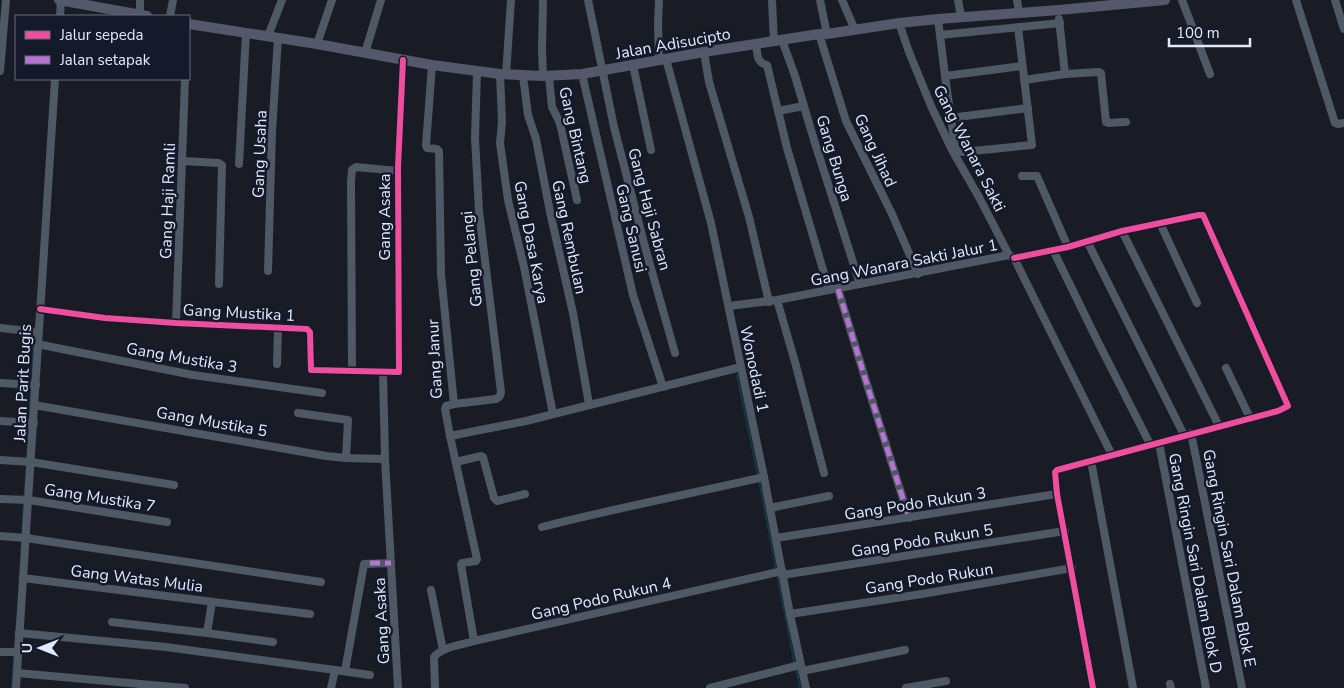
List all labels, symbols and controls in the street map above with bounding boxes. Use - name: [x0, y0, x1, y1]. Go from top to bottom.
- legend: [15, 15, 190, 80]
- scale bar: [1169, 15, 1250, 47]
- street label: Jalan Adisucipto: [613, 23, 732, 65]
- text: 100 m: [1176, 23, 1220, 43]
- text: Jalur sepeda: [59, 25, 144, 45]
- text: Jalan setapak: [59, 50, 151, 70]
- street label: Gang Wanara Sakti: [928, 81, 1010, 215]
- street label: Gang Bintang: [553, 85, 597, 186]
- street label: Gang Usaha: [247, 110, 273, 198]
- street label: Gang Jihad: [849, 110, 902, 191]
- street label: Gang Bunga: [810, 112, 858, 204]
- street label: Gang Haji Ramli: [155, 143, 181, 260]
- street label: Gang Haji Sabran: [622, 146, 676, 273]
- street label: Gang Asaka: [374, 174, 396, 260]
- street label: Gang Rembulan: [546, 178, 592, 296]
- street label: Gang Dasa Karya: [508, 179, 554, 305]
- street label: Gang Sanusi: [610, 182, 652, 275]
- street label: Gang Pelangi: [456, 210, 488, 308]
- street label: Gang Wanara Sakti Jalur 1: [809, 234, 1000, 292]
- street label: Gang Mustika 1: [182, 299, 296, 327]
- street label: Gang Janur: [422, 318, 448, 400]
- street label: Jalan Parit Bugis: [9, 324, 37, 444]
- street label: Wonodadi 1: [734, 324, 774, 415]
- street label: Gang Mustika 3: [125, 337, 239, 379]
- street label: Gang Mustika 5: [155, 401, 269, 443]
- street label: Gang Ringin Sari Dalam Blok E: [1197, 447, 1261, 669]
- street label: Gang Ringin Sari Dalam Blok D: [1163, 451, 1227, 675]
- street label: Gang Mustika 7: [43, 478, 157, 518]
- street label: Gang Podo Rukun 3: [843, 482, 988, 526]
- street label: Gang Podo Rukun 5: [850, 519, 995, 563]
- street label: Gang Podo Rukun: [864, 558, 995, 600]
- street label: Gang Watas Mulia: [69, 560, 204, 598]
- street label: Gang Podo Rukun 4: [529, 572, 674, 626]
- street label: Gang Asaka: [369, 577, 395, 665]
- north arrow: [15, 623, 65, 673]
- text: U: [18, 643, 37, 653]

